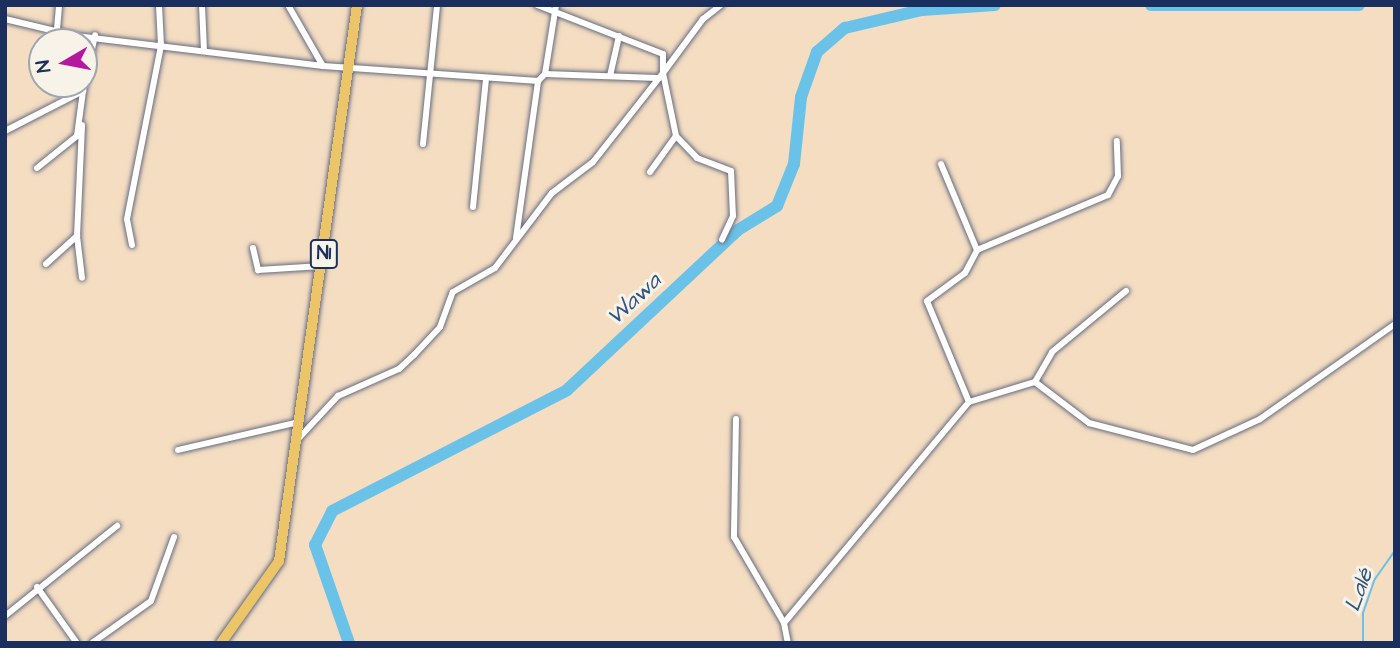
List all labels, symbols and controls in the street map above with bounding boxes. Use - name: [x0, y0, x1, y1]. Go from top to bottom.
- north arrow: [28, 28, 98, 98]
- text: N: [29, 58, 58, 75]
- road number: N1: [308, 238, 340, 270]
- water label: Wawa: [601, 267, 667, 331]
- water label: Lalé: [1339, 565, 1379, 615]

